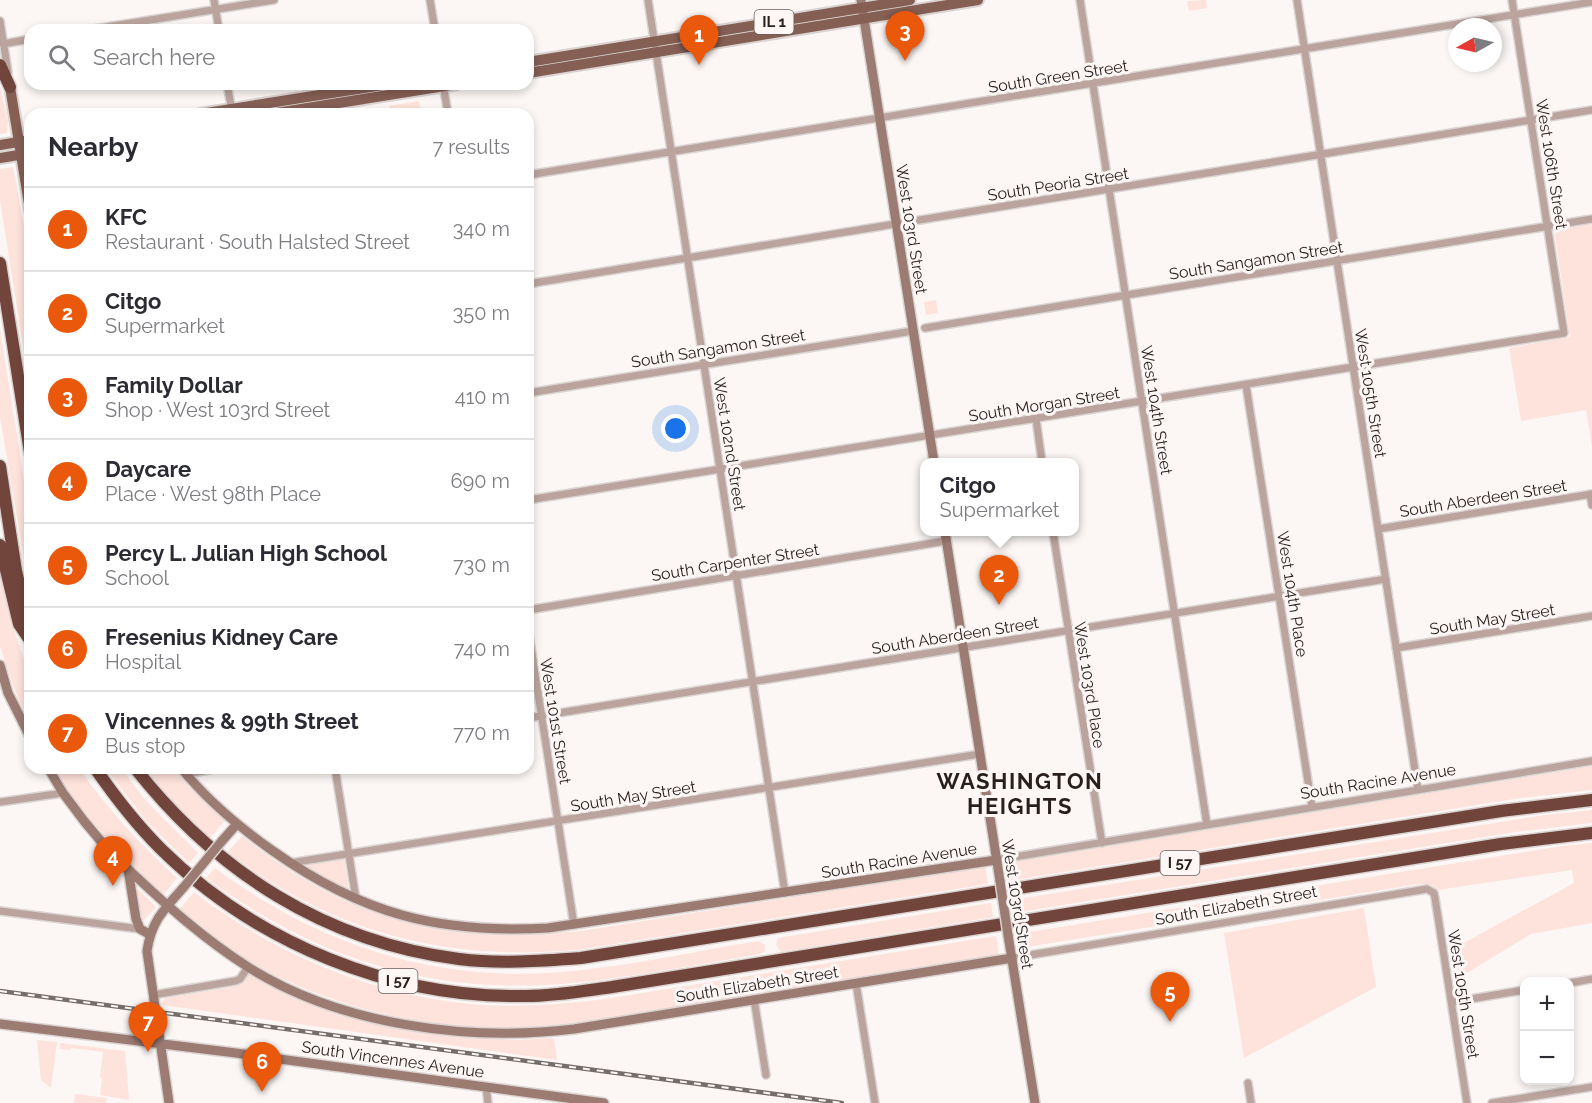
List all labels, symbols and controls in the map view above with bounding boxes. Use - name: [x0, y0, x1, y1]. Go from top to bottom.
- road number: IL 1: [754, 10, 794, 34]
- pin: 3: [886, 11, 924, 61]
- pin: 1: [680, 16, 718, 65]
- north arrow: [1448, 18, 1502, 72]
- search box: [24, 24, 534, 90]
- icon: search: [45, 41, 78, 74]
- text: Search here: [93, 44, 215, 70]
- street label: South Green Street: [987, 56, 1130, 97]
- street label: West 106th Street: [1532, 98, 1571, 231]
- text: Nearby: [48, 132, 138, 162]
- text: 7 results: [432, 135, 510, 159]
- street label: West 103rd Street: [892, 163, 931, 296]
- street label: South Peoria Street: [986, 164, 1131, 205]
- text: KFC: [105, 204, 147, 230]
- text: 1: [63, 217, 72, 241]
- text: 340 m: [453, 217, 510, 241]
- text: Restaurant · South Halsted Street: [105, 230, 410, 254]
- street label: South Sangamon Street: [1168, 237, 1345, 284]
- text: Citgo: [105, 288, 161, 314]
- text: 2: [62, 301, 73, 325]
- text: 350 m: [453, 301, 510, 325]
- text: Supermarket: [105, 314, 225, 338]
- street label: South Sangamon Street: [630, 325, 807, 372]
- street label: West 105th Street: [1351, 327, 1390, 460]
- street label: West 104th Street: [1137, 344, 1176, 477]
- text: Family Dollar: [105, 372, 243, 398]
- street label: West 102nd Street: [710, 376, 750, 513]
- street label: South Morgan Street: [967, 383, 1122, 426]
- text: 3: [62, 385, 73, 409]
- text: 410 m: [455, 385, 510, 409]
- text: Shop · West 103rd Street: [105, 398, 330, 422]
- your location: [661, 414, 690, 443]
- text: Daycare: [105, 456, 191, 482]
- popup: [920, 458, 1079, 536]
- text: 4: [62, 469, 73, 493]
- text: 690 m: [451, 469, 510, 493]
- text: Citgo: [940, 472, 996, 498]
- street label: South Aberdeen Street: [1398, 476, 1569, 521]
- text: Place · West 98th Place: [105, 482, 321, 506]
- text: Supermarket: [940, 498, 1059, 522]
- street label: West 104th Place: [1273, 530, 1312, 659]
- text: Percy L. Julian High School: [105, 540, 387, 566]
- street label: South Carpenter Street: [650, 540, 821, 585]
- text: 5: [62, 553, 73, 577]
- text: 730 m: [453, 553, 510, 577]
- pin: 2: [980, 556, 1018, 605]
- text: School: [105, 566, 169, 590]
- street label: South May Street: [1428, 600, 1557, 639]
- street label: South Aberdeen Street: [870, 613, 1041, 658]
- street label: West 103rd Place: [1070, 620, 1109, 750]
- text: Fresenius Kidney Care: [105, 624, 338, 650]
- text: 6: [61, 637, 74, 661]
- text: 740 m: [454, 637, 510, 661]
- text: Hospital: [105, 650, 181, 674]
- street label: West 101st Street: [536, 657, 575, 786]
- text: Vincennes & 99th Street: [105, 708, 359, 734]
- text: 7: [62, 721, 73, 745]
- text: 770 m: [453, 721, 510, 745]
- text: Bus stop: [105, 734, 185, 758]
- street label: South Racine Avenue: [1299, 760, 1457, 803]
- district label: WASHINGTON HEIGHTS: [937, 768, 1103, 819]
- street label: South May Street: [569, 777, 698, 816]
- pin: 4: [94, 836, 132, 886]
- street label: West 103rd Street: [998, 838, 1037, 971]
- street label: South Racine Avenue: [820, 839, 978, 882]
- road number: I 57: [1160, 851, 1200, 875]
- street label: South Elizabeth Street: [1154, 882, 1319, 929]
- street label: West 105th Street: [1444, 928, 1483, 1061]
- street label: South Elizabeth Street: [675, 962, 840, 1007]
- road number: I 57: [378, 969, 418, 993]
- pin: 5: [1150, 972, 1190, 1022]
- map controls: [1520, 977, 1574, 1085]
- button: +: [1520, 977, 1574, 1031]
- pin: 7: [128, 1002, 168, 1052]
- button: −: [1520, 1031, 1574, 1085]
- street label: South Vincennes Avenue: [300, 1037, 485, 1082]
- pin: 6: [242, 1042, 282, 1092]

